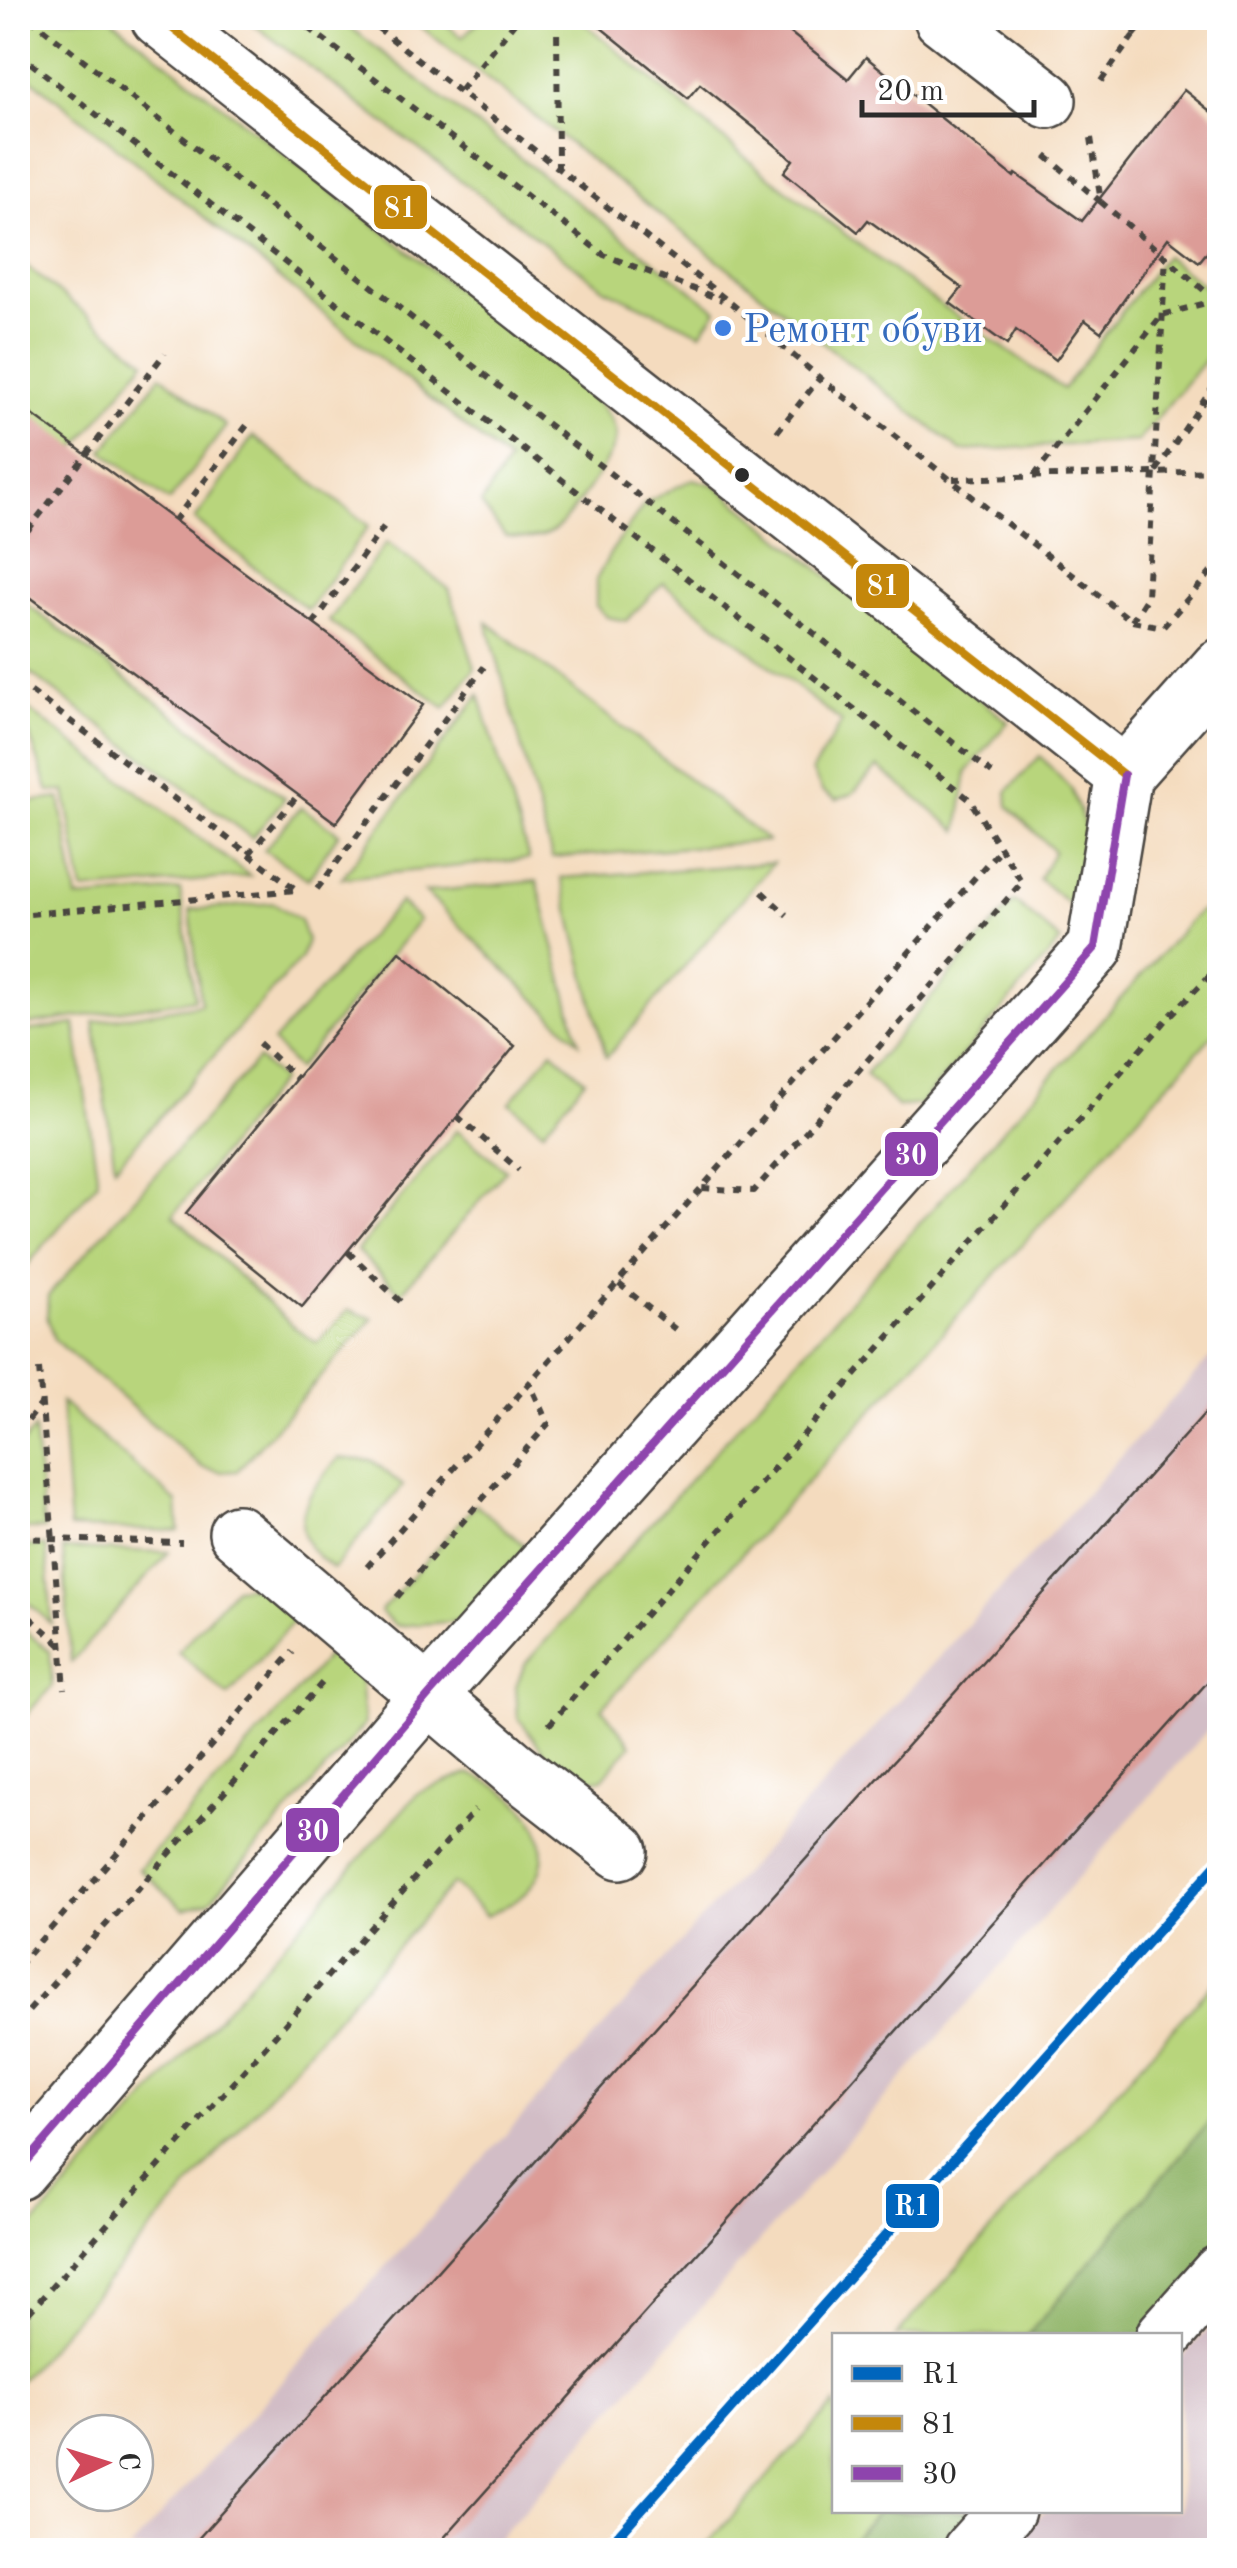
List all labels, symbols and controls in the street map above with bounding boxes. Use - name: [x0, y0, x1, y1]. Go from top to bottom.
- scale bar: [862, 55, 1034, 117]
- text: 20 m: [877, 77, 944, 107]
- line badge: 81: [372, 183, 429, 231]
- text: 81: [384, 196, 416, 224]
- place label: Ремонт обуви: [743, 312, 983, 352]
- marker: Ремонт обуви: [712, 317, 734, 339]
- unlabelled marker: [732, 465, 752, 485]
- line badge: 81: [854, 562, 911, 610]
- text: 81: [867, 574, 899, 602]
- line badge: 30: [883, 1130, 940, 1178]
- text: 30: [895, 1143, 927, 1171]
- line badge: 30: [284, 1806, 341, 1854]
- text: 30: [297, 1819, 329, 1847]
- line badge: R1: [884, 2182, 941, 2230]
- text: R1: [894, 2194, 930, 2222]
- legend: [832, 2333, 1182, 2513]
- text: R1: [922, 2360, 961, 2390]
- text: 81: [922, 2410, 957, 2440]
- north arrow: [55, 2413, 155, 2513]
- text: С: [112, 2451, 143, 2472]
- text: 30: [922, 2460, 957, 2490]

